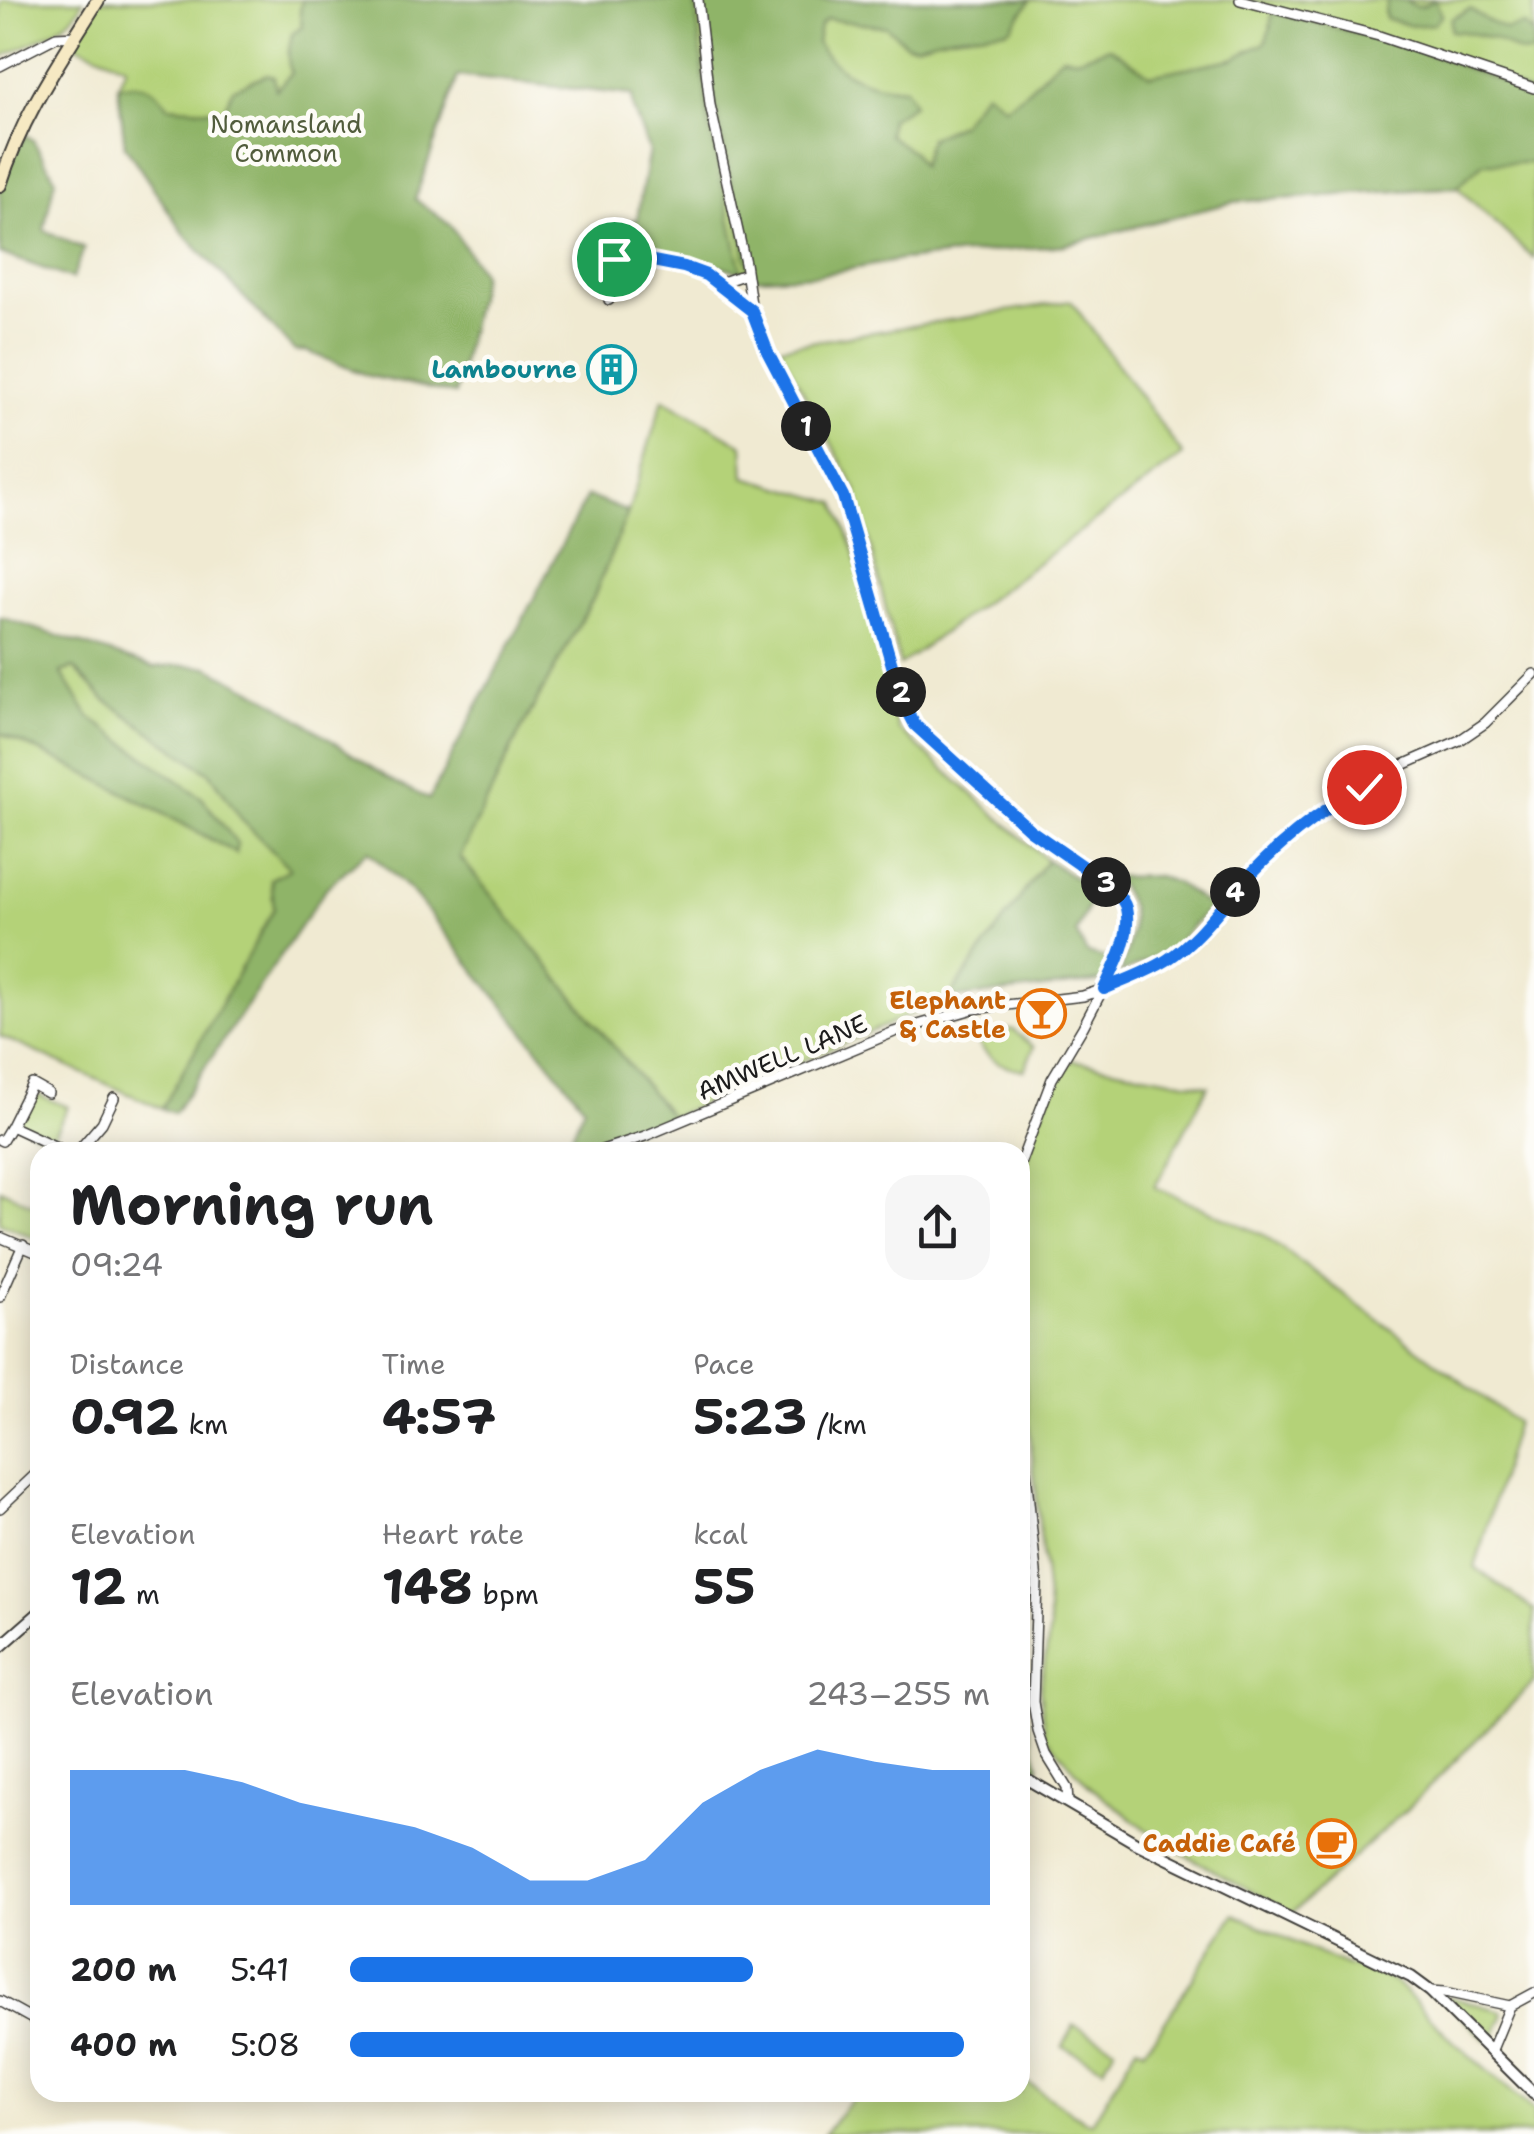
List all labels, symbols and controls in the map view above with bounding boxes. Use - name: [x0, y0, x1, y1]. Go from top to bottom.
- park label: Nomansland Common: [210, 107, 362, 170]
- pin: [572, 217, 657, 302]
- icon: arrive: [587, 232, 642, 287]
- building icon: Lambourne: [586, 343, 638, 395]
- place label: Lambourne: [431, 352, 577, 386]
- pin: 1: [781, 401, 831, 451]
- text: 1: [800, 407, 812, 445]
- pin: 2: [876, 667, 926, 717]
- text: 2: [891, 673, 911, 711]
- pin: [1322, 745, 1407, 830]
- icon: check: [1337, 760, 1392, 815]
- pin: 3: [1081, 857, 1131, 907]
- text: 3: [1096, 863, 1116, 901]
- pin: 4: [1210, 867, 1260, 917]
- text: 4: [1225, 873, 1245, 911]
- place label: Elephant & Castle: [889, 983, 1006, 1046]
- bar icon: Elephant & Castle: [1015, 988, 1067, 1040]
- street label: AMWELL LANE: [692, 1006, 872, 1108]
- text: Morning run: [70, 1168, 434, 1242]
- button: share: [885, 1175, 990, 1280]
- text: 09:24: [70, 1243, 163, 1286]
- text: Distance: [70, 1345, 185, 1383]
- text: Time: [382, 1345, 446, 1383]
- text: Pace: [693, 1345, 755, 1383]
- text: 0.92: [70, 1383, 179, 1450]
- text: 4:57: [382, 1383, 496, 1450]
- text: 5:23: [693, 1383, 807, 1450]
- text: km: [179, 1405, 228, 1443]
- text: /km: [807, 1405, 867, 1443]
- text: Elevation: [70, 1515, 195, 1553]
- text: Heart rate: [382, 1515, 524, 1553]
- text: kcal: [693, 1515, 748, 1553]
- text: 12: [70, 1553, 126, 1620]
- text: 148: [382, 1553, 473, 1620]
- text: 55: [693, 1553, 755, 1620]
- text: m: [126, 1575, 160, 1613]
- text: bpm: [473, 1575, 539, 1613]
- text: Elevation: [70, 1672, 213, 1715]
- text: 243–255 m: [806, 1672, 990, 1715]
- cafe icon: Caddie Café: [1305, 1817, 1357, 1869]
- place label: Caddie Café: [1143, 1826, 1296, 1860]
- text: 200 m: [70, 1948, 177, 1991]
- text: 5:41: [230, 1948, 289, 1991]
- text: 400 m: [70, 2023, 177, 2066]
- text: 5:08: [230, 2023, 300, 2066]

